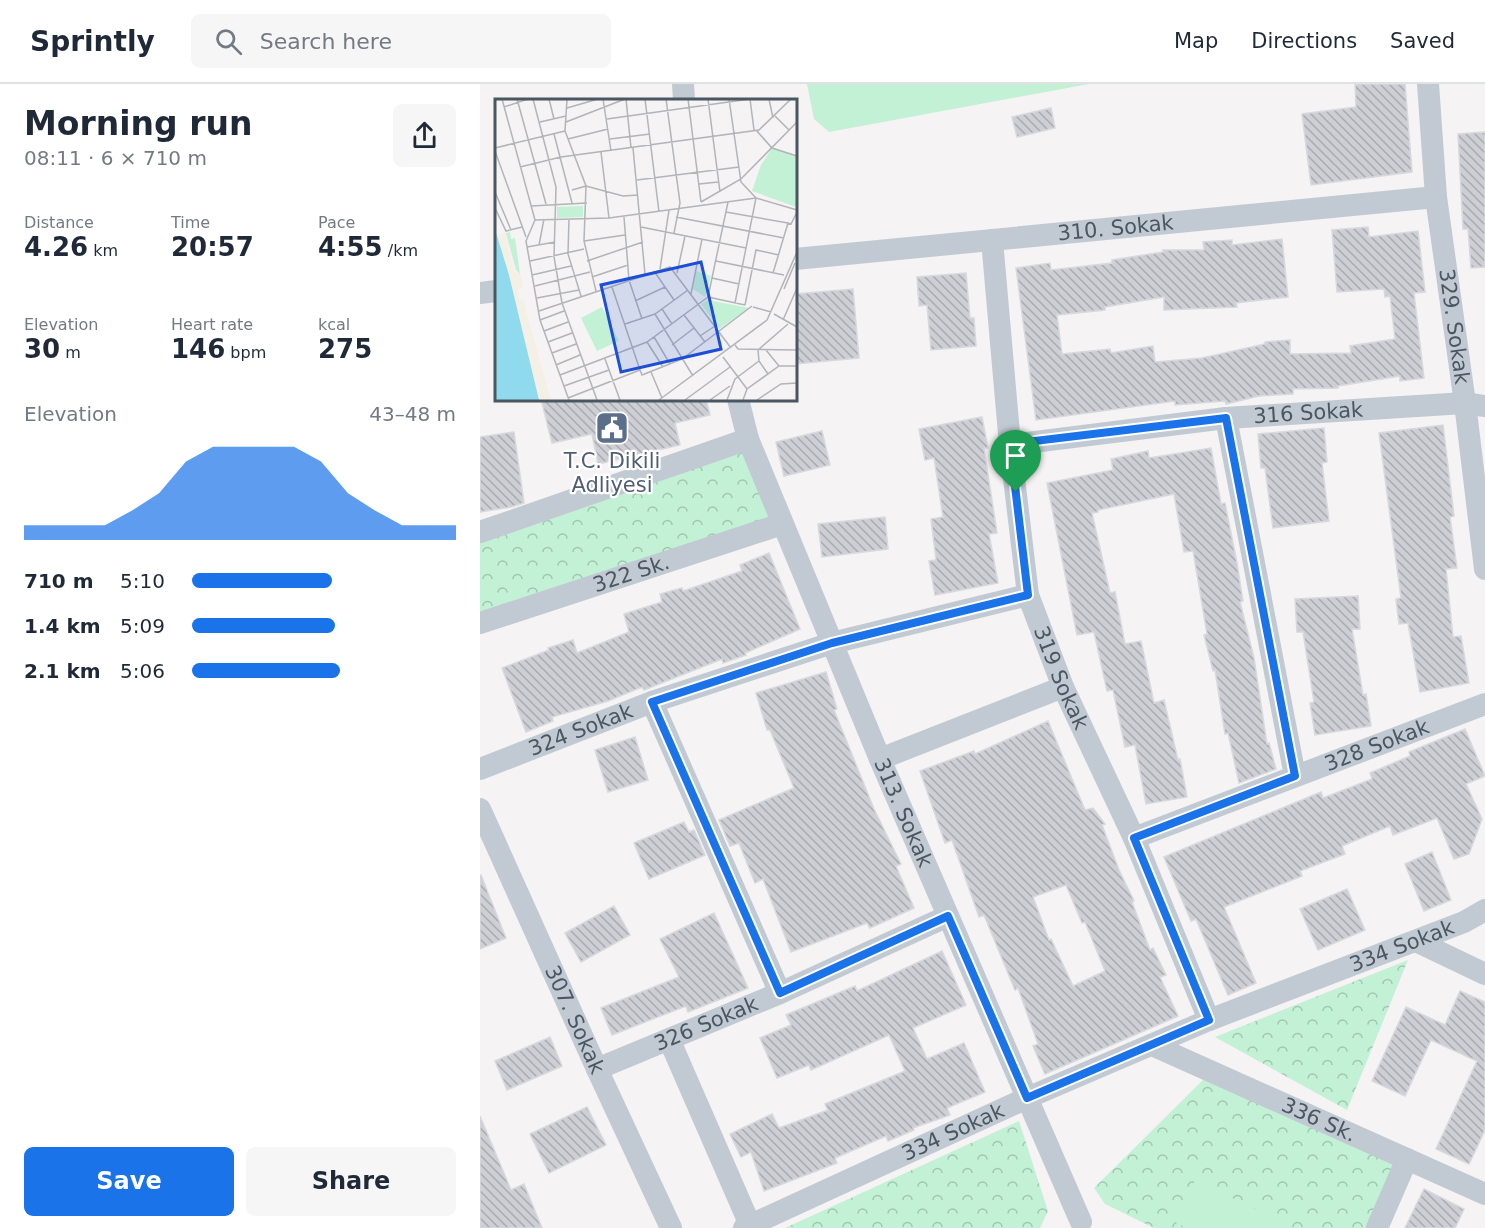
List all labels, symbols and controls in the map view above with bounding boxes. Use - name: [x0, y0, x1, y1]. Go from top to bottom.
- search box: [191, 14, 611, 68]
- text: Sprintly: [30, 25, 155, 58]
- icon: search: [212, 25, 245, 58]
- text: Search here: [260, 29, 392, 54]
- text: Map: [1174, 29, 1218, 53]
- text: Directions: [1251, 29, 1357, 53]
- text: Saved: [1390, 29, 1455, 53]
- inset map: [495, 99, 796, 400]
- text: Morning run: [24, 104, 252, 143]
- button: share: [393, 104, 456, 167]
- text: 08:11 · 6 × 710 m: [24, 146, 207, 170]
- street label: 310. Sokak: [1056, 210, 1175, 246]
- text: Distance: [24, 213, 94, 232]
- text: Time: [171, 213, 210, 232]
- text: Pace: [318, 213, 355, 232]
- text: 4.26: [24, 232, 88, 262]
- text: 20:57: [171, 232, 254, 262]
- text: 4:55: [318, 232, 383, 262]
- text: km: [88, 241, 118, 260]
- text: /km: [383, 241, 418, 260]
- street label: 329. Sokak: [1434, 267, 1474, 387]
- text: Elevation: [24, 315, 98, 334]
- text: Heart rate: [171, 315, 253, 334]
- text: kcal: [318, 315, 350, 334]
- text: 30: [24, 334, 60, 364]
- text: 146: [171, 334, 225, 364]
- text: 275: [318, 334, 372, 364]
- text: m: [60, 343, 81, 362]
- text: bpm: [225, 343, 266, 362]
- street label: 316 Sokak: [1253, 397, 1365, 428]
- text: Elevation: [24, 402, 117, 426]
- text: 43–48 m: [369, 402, 456, 426]
- public building icon: T.C. Dikili Adliyesi: [594, 410, 630, 446]
- pin: [990, 430, 1041, 492]
- icon: arrive: [999, 439, 1032, 472]
- place label: T.C. Dikili Adliyesi: [563, 449, 660, 497]
- street label: 322 Sk.: [590, 550, 672, 597]
- text: 710 m: [24, 569, 94, 593]
- text: 5:10: [120, 569, 165, 593]
- text: 1.4 km: [24, 614, 101, 638]
- text: 5:09: [120, 614, 165, 638]
- street label: 319 Sokak: [1029, 623, 1094, 734]
- text: 2.1 km: [24, 659, 101, 683]
- text: 5:06: [120, 659, 165, 683]
- street label: 324 Sokak: [525, 698, 637, 761]
- street label: 328 Sokak: [1321, 714, 1433, 776]
- street label: 313. Sokak: [869, 755, 938, 872]
- street label: 334 Sokak: [1346, 915, 1458, 977]
- street label: 307. Sokak: [540, 962, 610, 1078]
- street label: 326 Sokak: [651, 991, 762, 1056]
- street label: 336 Sk.: [1278, 1093, 1360, 1147]
- street label: 334 Sokak: [898, 1098, 1009, 1166]
- button: Save: [24, 1147, 234, 1216]
- button: Share: [246, 1147, 456, 1216]

